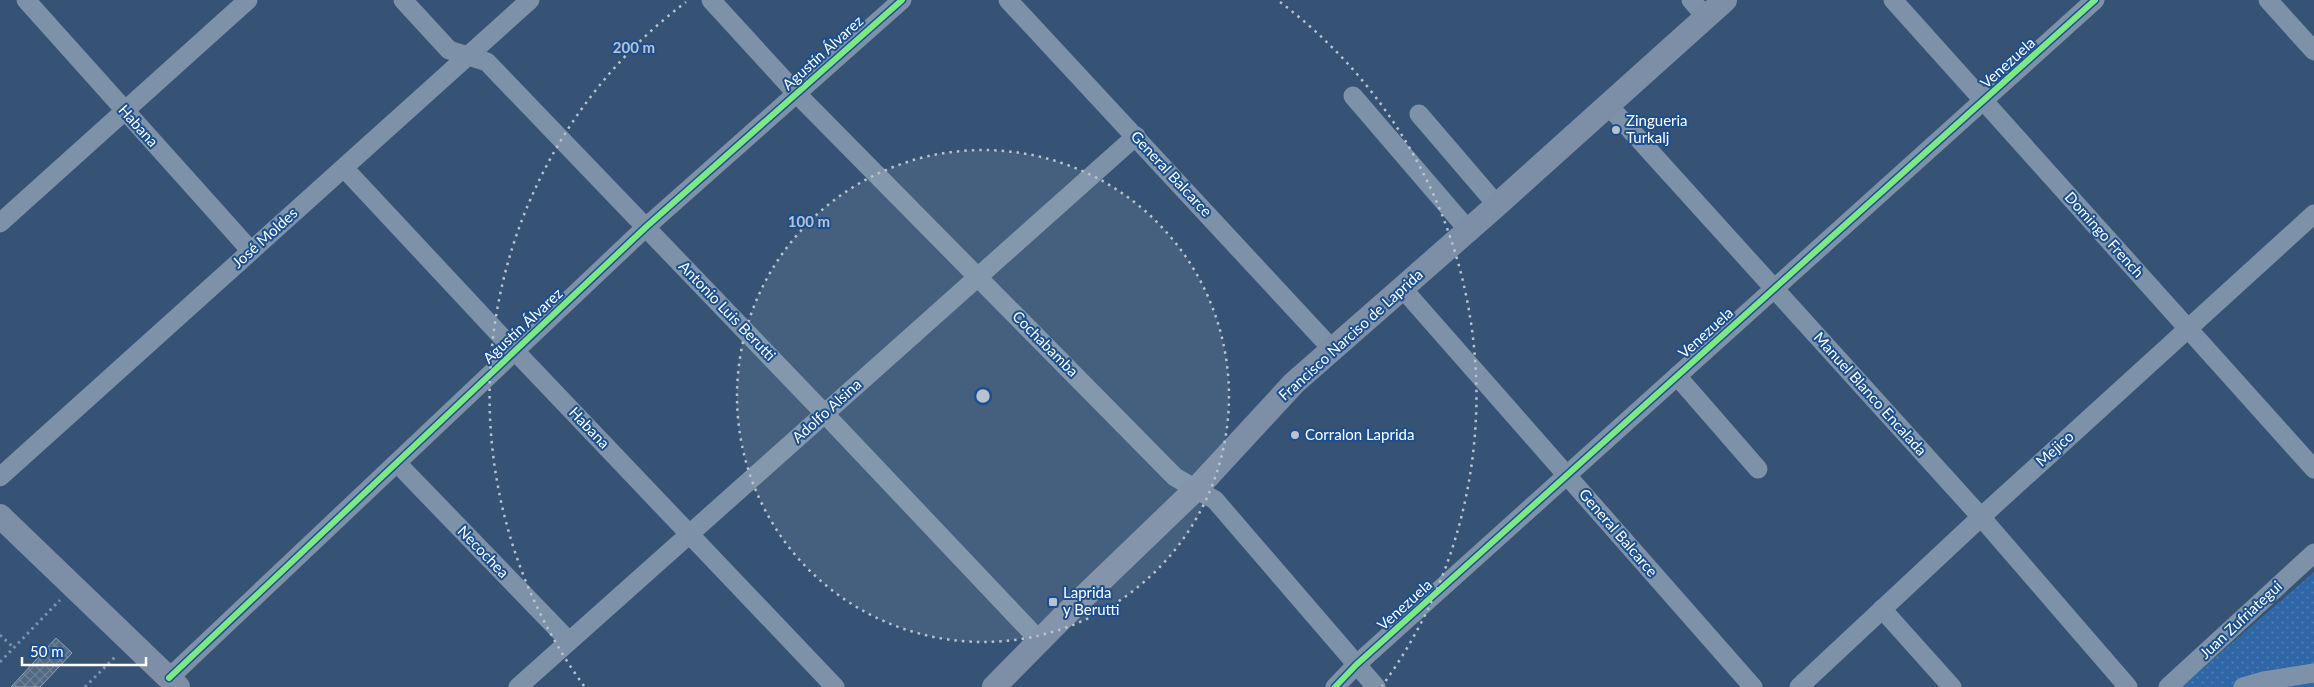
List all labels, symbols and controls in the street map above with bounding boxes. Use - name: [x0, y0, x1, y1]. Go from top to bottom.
- street label: Agustín Álvarez: [778, 11, 867, 93]
- street label: Venezuela: [1976, 33, 2038, 91]
- text: 200 m: [613, 38, 655, 56]
- street label: Habana: [115, 101, 162, 150]
- place label: Zingueria Turkalj: [1626, 111, 1688, 146]
- marker: Zingueria Turkalj: [1610, 124, 1622, 136]
- street label: General Balcarce: [1127, 127, 1216, 220]
- street label: Domingo French: [2062, 188, 2148, 281]
- street label: José Moldes: [228, 203, 301, 271]
- text: 100 m: [788, 212, 830, 230]
- street label: Antonio Luis Berutti: [676, 257, 780, 364]
- street label: Francisco Narciso de Laprida: [1275, 265, 1426, 404]
- street label: Agustín Álvarez: [479, 284, 566, 367]
- street label: Venezuela: [1674, 303, 1736, 361]
- street label: Cochabamba: [1009, 307, 1082, 380]
- street label: Manuel Blanco Encalada: [1811, 328, 1931, 459]
- street label: Adolfo Alsina: [788, 375, 865, 446]
- centre of rings: [974, 387, 992, 405]
- street label: Habana: [566, 403, 614, 452]
- place label: Corralon Laprida: [1305, 425, 1414, 443]
- street label: Mejico: [2032, 427, 2077, 470]
- marker: Corralon Laprida: [1289, 429, 1301, 441]
- street label: General Balcarce: [1576, 485, 1662, 580]
- street label: Necochea: [454, 521, 513, 581]
- street label: Venezuela: [1373, 575, 1435, 633]
- street label: Juan Zufriategui: [2195, 577, 2285, 662]
- place label: Laprida y Berutti: [1063, 583, 1120, 618]
- marker: Laprida y Berutti: [1047, 596, 1059, 608]
- scale bar: [22, 634, 146, 666]
- text: 50 m: [30, 642, 64, 660]

